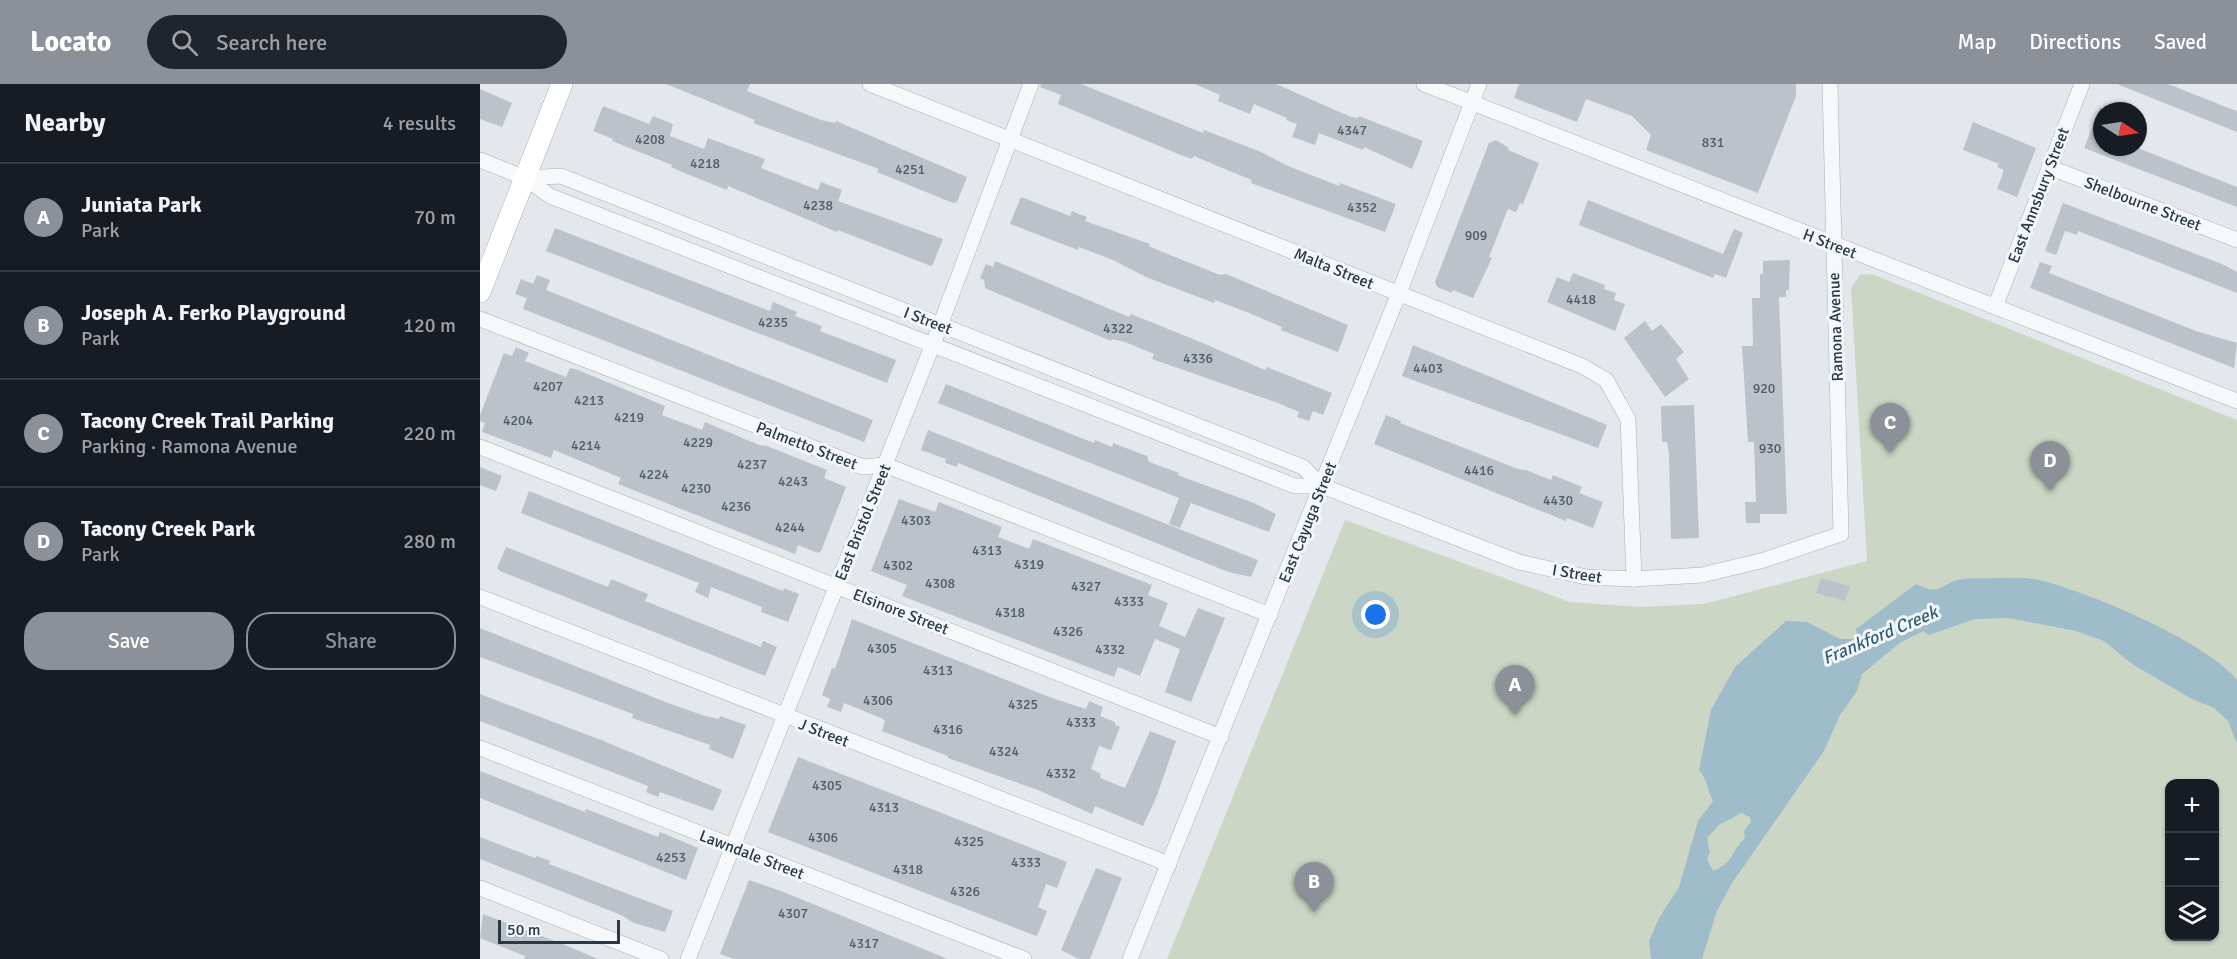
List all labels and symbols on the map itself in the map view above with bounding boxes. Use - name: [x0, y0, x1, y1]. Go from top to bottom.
- north arrow: [2093, 102, 2147, 156]
- house number: 4347: [1337, 122, 1367, 139]
- street label: East Annsbury Street: [2004, 124, 2074, 266]
- house number: 4208: [635, 131, 665, 148]
- house number: 831: [1702, 134, 1724, 151]
- house number: 4218: [690, 155, 720, 172]
- house number: 4251: [895, 161, 925, 178]
- street label: Shelbourne Street: [2081, 172, 2204, 236]
- house number: 4238: [803, 197, 833, 214]
- house number: 4352: [1347, 199, 1377, 216]
- street label: H Street: [1800, 225, 1860, 263]
- house number: 909: [1465, 227, 1487, 244]
- street label: Malta Street: [1291, 244, 1377, 294]
- street label: Ramona Avenue: [1824, 272, 1848, 382]
- house number: 4418: [1566, 291, 1596, 308]
- street label: I Street: [901, 303, 955, 339]
- house number: 4235: [758, 314, 788, 331]
- house number: 4322: [1103, 320, 1133, 337]
- house number: 4336: [1183, 350, 1213, 367]
- house number: 4403: [1413, 360, 1443, 377]
- house number: 4207: [533, 378, 563, 395]
- house number: 920: [1753, 380, 1775, 397]
- house number: 4213: [574, 392, 604, 409]
- pin: C: [1870, 404, 1910, 453]
- house number: 4219: [614, 409, 644, 426]
- house number: 4204: [503, 412, 534, 429]
- street label: Palmetto Street: [753, 417, 860, 475]
- house number: 4229: [683, 434, 713, 451]
- house number: 4214: [571, 437, 602, 454]
- house number: 930: [1759, 440, 1781, 457]
- pin: D: [2030, 442, 2070, 491]
- house number: 4237: [737, 456, 767, 473]
- street label: East Cayuga Street: [1275, 459, 1341, 586]
- street label: East Bristol Street: [830, 461, 896, 584]
- house number: 4416: [1464, 462, 1494, 479]
- house number: 4224: [639, 466, 670, 483]
- house number: 4243: [778, 473, 808, 490]
- house number: 4230: [681, 480, 711, 497]
- house number: 4430: [1543, 492, 1573, 509]
- house number: 4236: [721, 498, 751, 515]
- house number: 4303: [901, 512, 931, 529]
- house number: 4244: [775, 519, 806, 536]
- house number: 4313: [972, 542, 1002, 559]
- house number: 4319: [1014, 556, 1044, 573]
- house number: 4302: [883, 557, 913, 574]
- street label: I Street: [1551, 560, 1603, 588]
- house number: 4308: [925, 575, 955, 592]
- house number: 4327: [1071, 578, 1101, 595]
- street label: Elsinore Street: [850, 585, 952, 640]
- house number: 4333: [1114, 593, 1144, 610]
- your location: [1361, 600, 1390, 629]
- water label: Frankford Creek: [1819, 600, 1943, 669]
- house number: 4318: [995, 604, 1025, 621]
- house number: 4326: [1053, 623, 1083, 640]
- house number: 4305: [867, 640, 897, 657]
- house number: 4332: [1095, 641, 1125, 658]
- house number: 4313: [923, 662, 953, 679]
- pin: A: [1496, 666, 1534, 715]
- house number: 4306: [863, 692, 893, 709]
- house number: 4325: [1008, 696, 1038, 713]
- street label: J Street: [796, 714, 852, 752]
- house number: 4333: [1066, 714, 1096, 731]
- house number: 4316: [933, 721, 963, 738]
- house number: 4324: [989, 743, 1020, 760]
- house number: 4332: [1046, 765, 1076, 782]
- house number: 4305: [812, 777, 842, 794]
- house number: 4313: [869, 799, 899, 816]
- street label: Lawndale Street: [696, 826, 807, 884]
- house number: 4306: [808, 829, 838, 846]
- house number: 4325: [954, 833, 984, 850]
- house number: 4253: [656, 849, 686, 866]
- house number: 4333: [1011, 854, 1041, 871]
- house number: 4318: [893, 861, 923, 878]
- pin: B: [1294, 862, 1334, 912]
- house number: 4326: [950, 883, 980, 900]
- house number: 4307: [778, 905, 808, 922]
- scale bar: [498, 917, 620, 944]
- house number: 4317: [849, 935, 879, 952]

